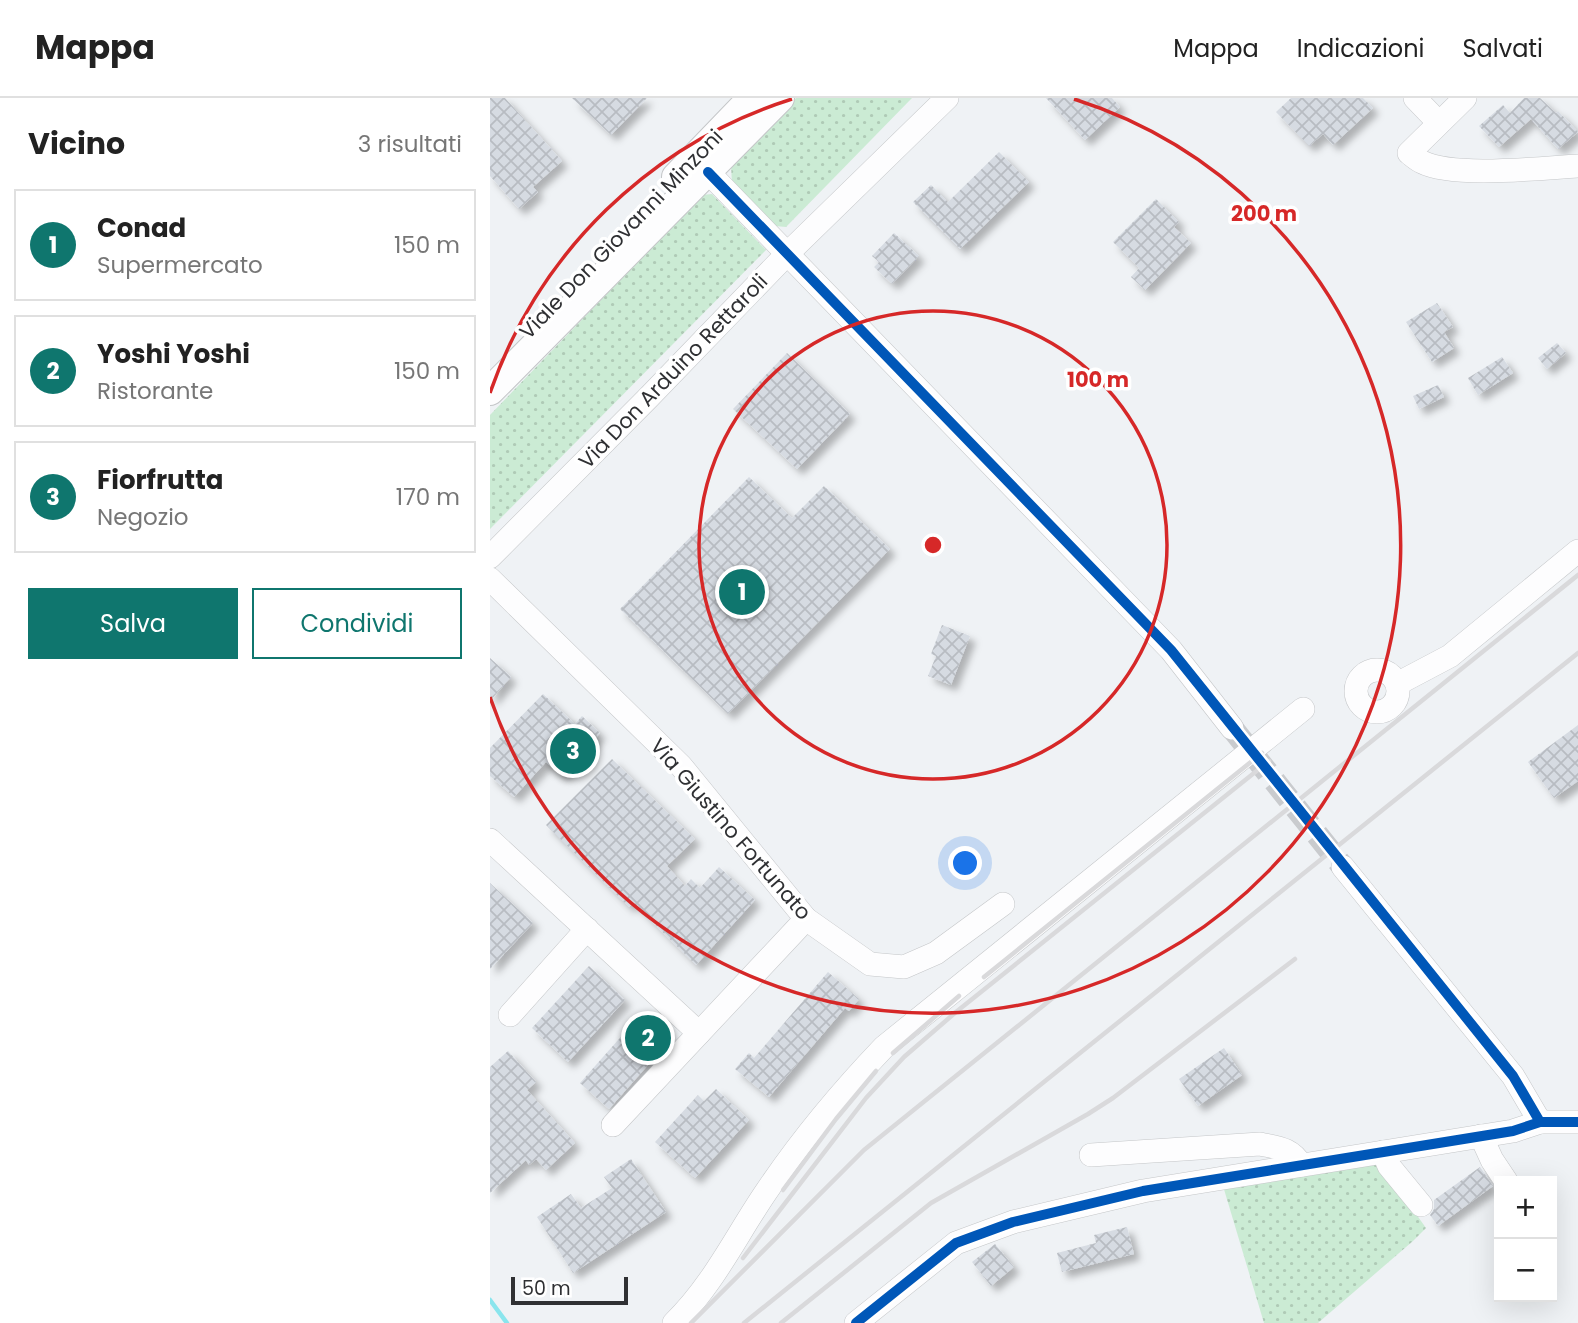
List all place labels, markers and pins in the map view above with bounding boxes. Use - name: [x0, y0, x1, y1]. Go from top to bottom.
- centre of rings: [921, 533, 945, 557]
- pin: 1: [719, 566, 765, 618]
- pin: 3: [550, 725, 596, 777]
- pin: 2: [625, 1012, 671, 1064]

